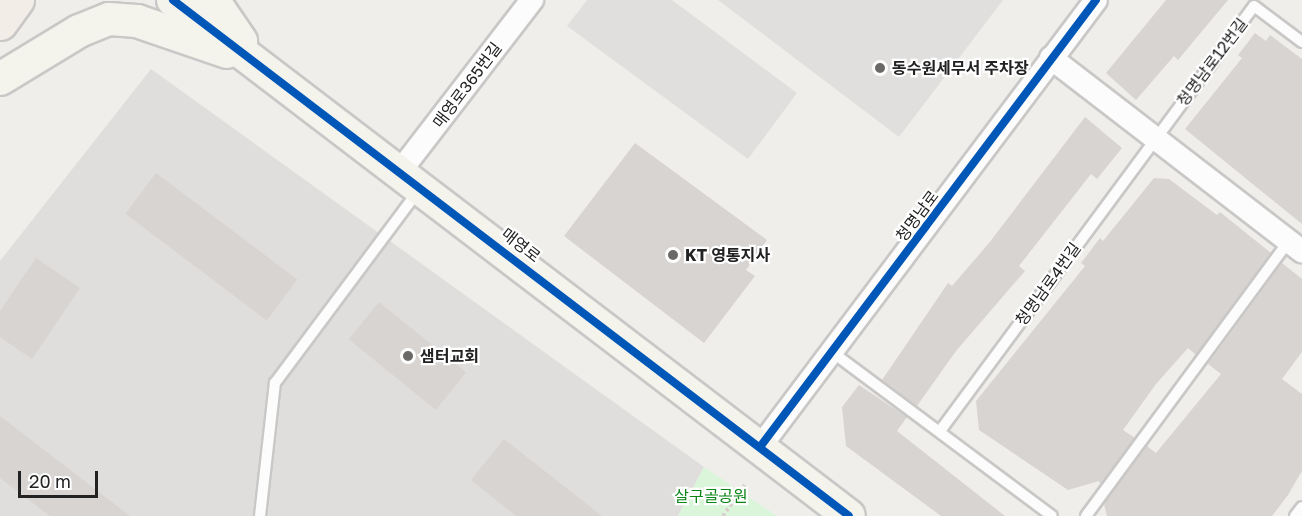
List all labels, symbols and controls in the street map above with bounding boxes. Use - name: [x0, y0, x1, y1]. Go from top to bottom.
- street label: 청명남로12번길: [1173, 14, 1251, 110]
- street label: 매영로365번길: [429, 39, 505, 131]
- place label: 동수원세무서 주차장: [892, 58, 1028, 78]
- marker: 동수원세무서 주차장: [873, 61, 887, 75]
- street label: 청명남로: [892, 187, 942, 245]
- street label: 매영로: [498, 224, 544, 266]
- street label: 청명남로4번길: [1011, 239, 1085, 329]
- place label: KT 영통지사: [685, 245, 770, 265]
- marker: KT 영통지사: [666, 248, 680, 262]
- place label: 샘터교회: [420, 346, 479, 366]
- marker: 샘터교회: [401, 349, 415, 363]
- scale bar: [21, 459, 100, 497]
- text: 20 m: [29, 470, 71, 492]
- park label: 살구골공원: [674, 486, 748, 506]

